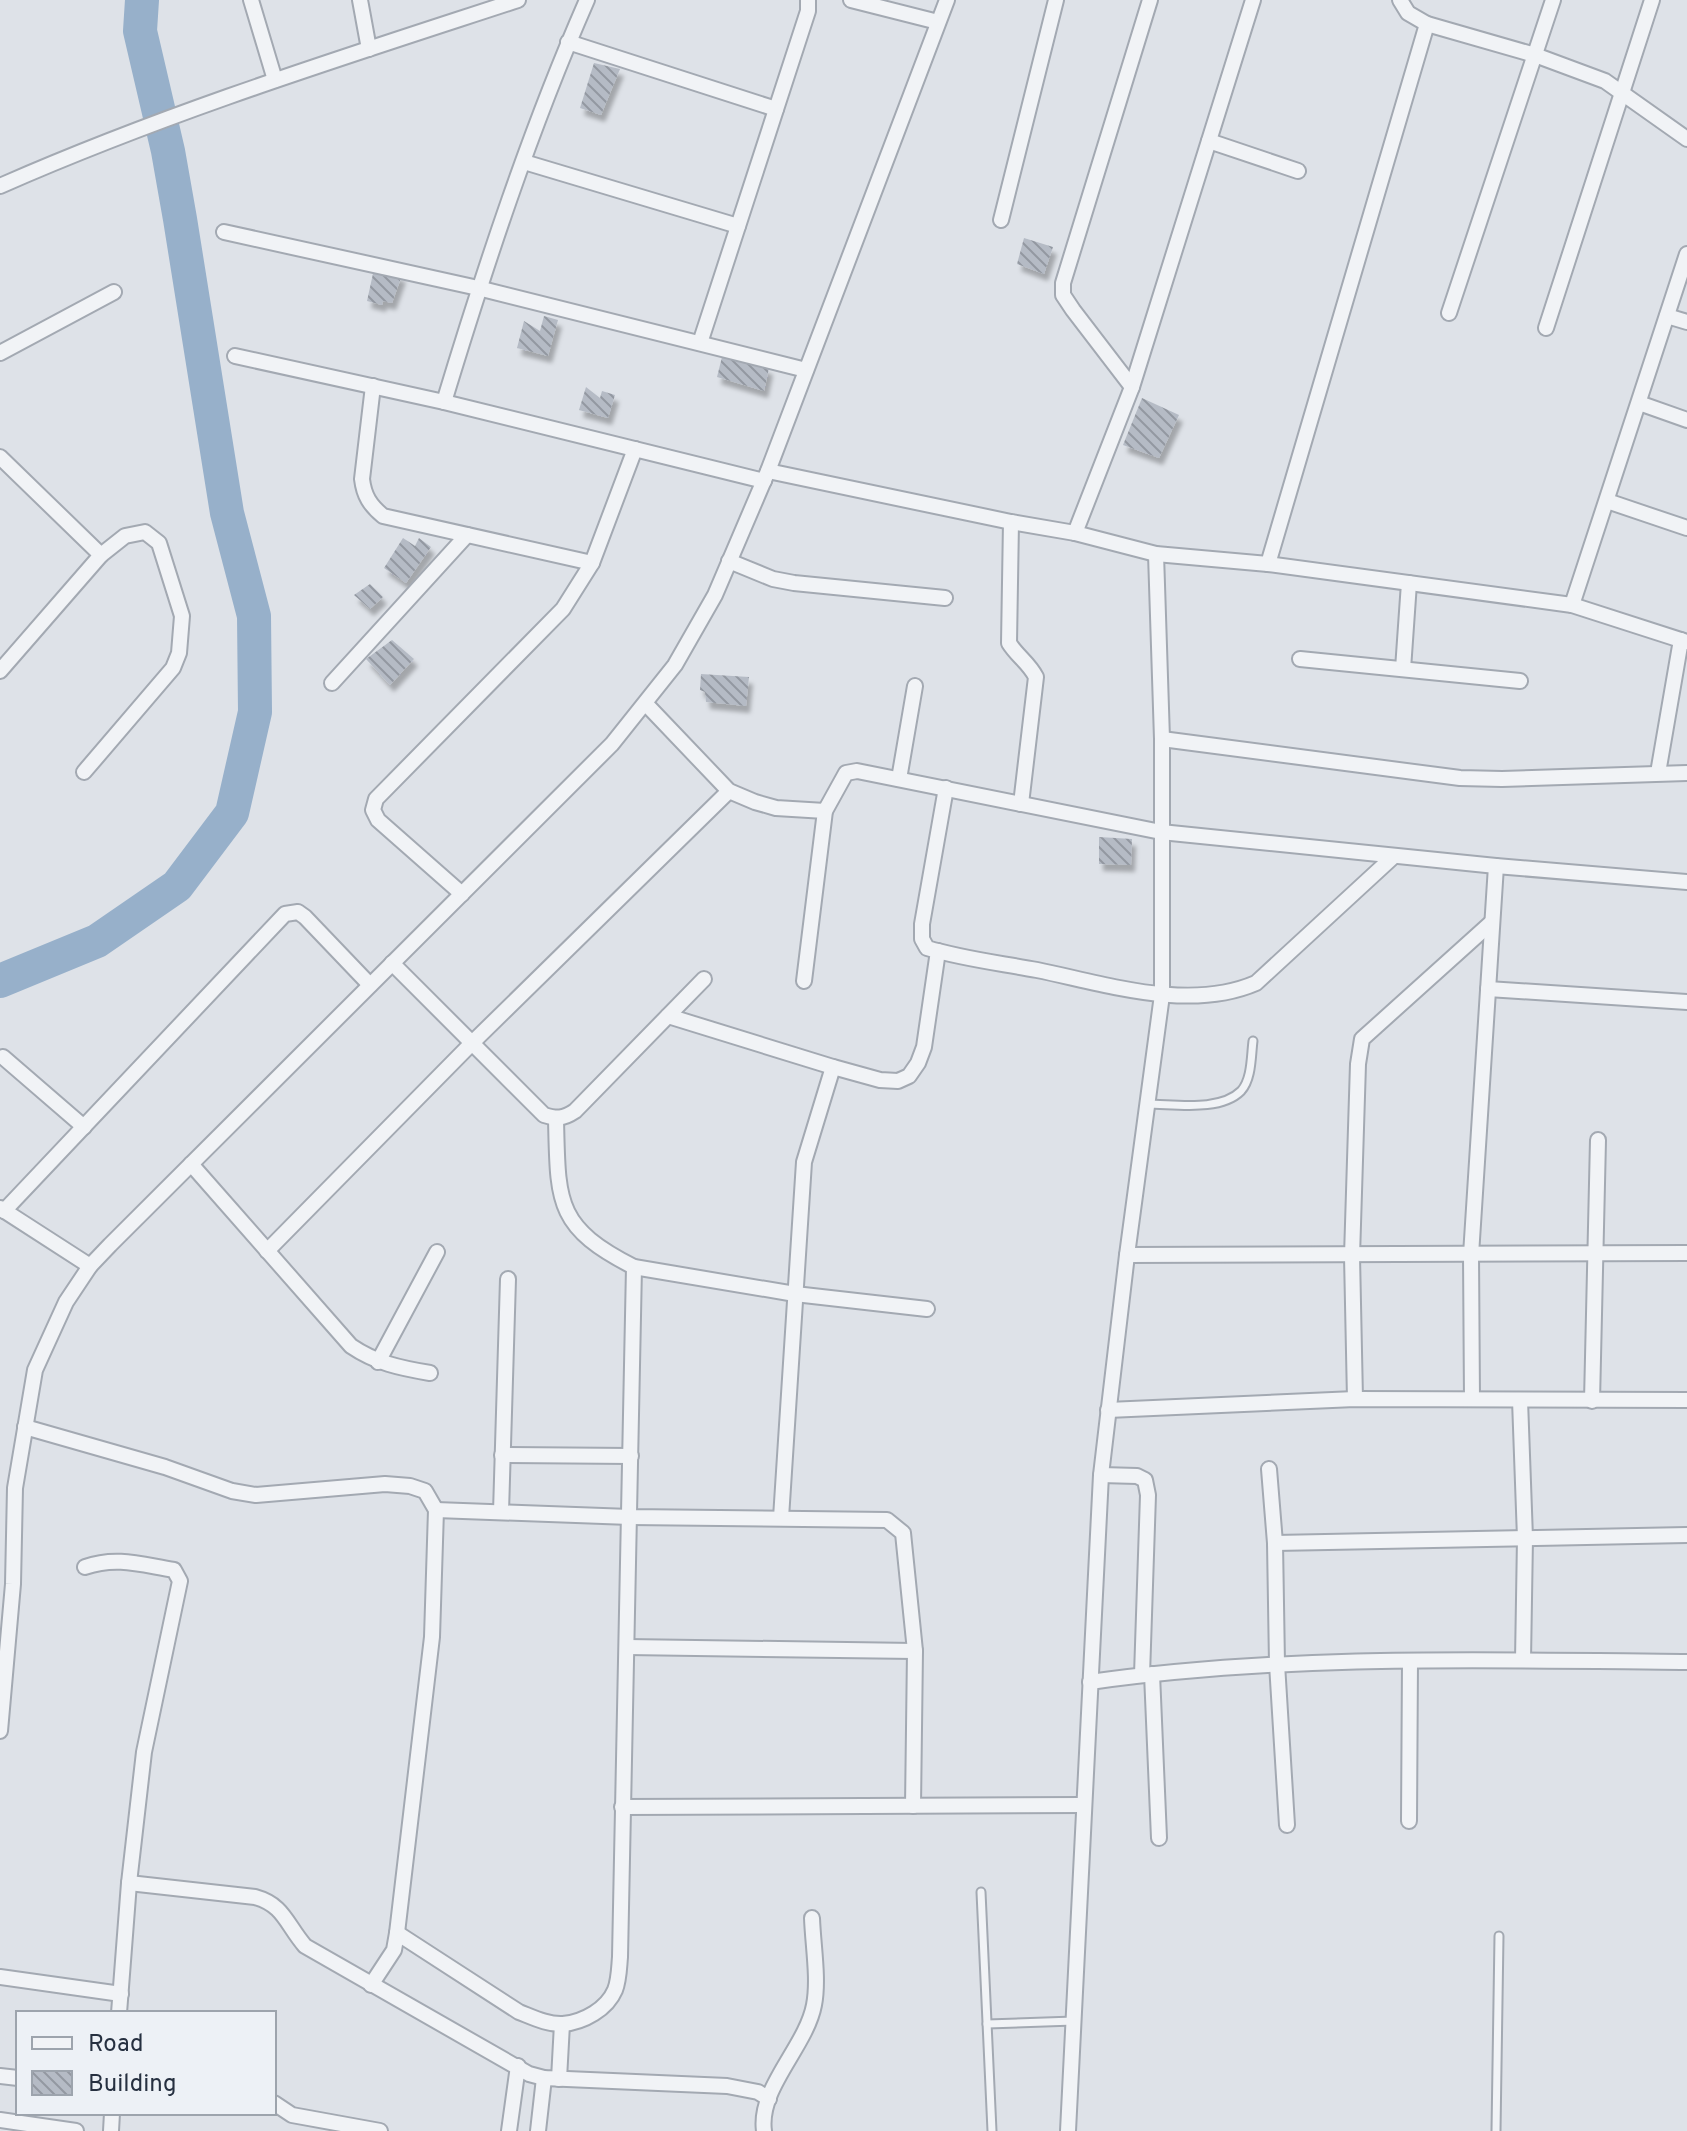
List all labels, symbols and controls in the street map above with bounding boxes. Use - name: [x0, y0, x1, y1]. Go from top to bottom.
- legend: [16, 2011, 276, 2115]
- text: Road: [88, 2030, 144, 2060]
- text: Building: [88, 2070, 177, 2100]

